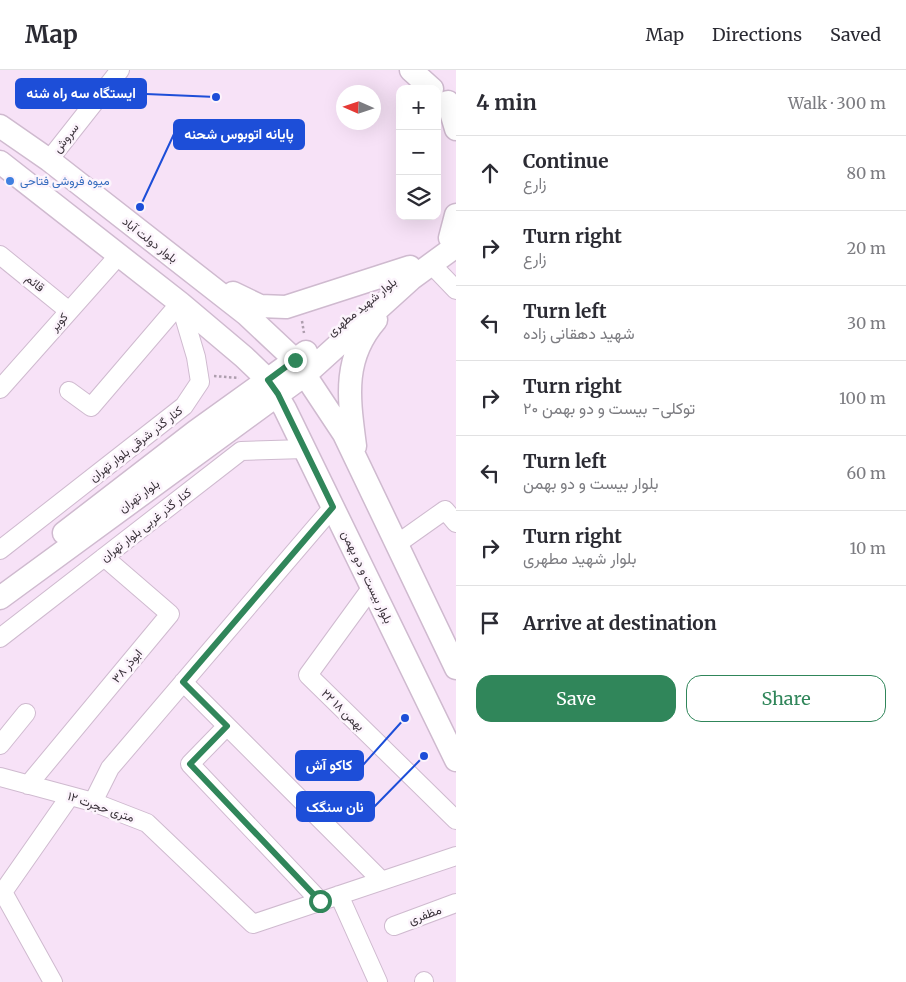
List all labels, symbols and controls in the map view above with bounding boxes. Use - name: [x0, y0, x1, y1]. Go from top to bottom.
- text: Map: [25, 19, 78, 50]
- text: Map: [646, 23, 684, 46]
- text: Directions: [712, 23, 802, 46]
- text: Saved: [830, 23, 881, 46]
- callout: ایستگاه سه راه شنه: [16, 79, 146, 108]
- text: ایستگاه سه راه شنه: [26, 84, 136, 102]
- north arrow: [336, 85, 381, 130]
- map controls: [396, 85, 441, 220]
- button: +: [396, 85, 441, 130]
- text: 4 min: [476, 89, 537, 116]
- text: Walk · 300 m: [788, 93, 886, 113]
- street label: سروش: [49, 120, 83, 156]
- callout: پایانه اتوبوس شحنه: [174, 120, 304, 149]
- text: پایانه اتوبوس شحنه: [184, 125, 294, 144]
- button: −: [396, 130, 441, 175]
- text: Continue: [523, 149, 609, 173]
- icon: ahead: [476, 159, 504, 187]
- text: 80 m: [847, 163, 886, 183]
- place label: میوه فروشی فتاحی: [20, 173, 110, 189]
- text: زارع: [523, 173, 546, 193]
- marker: میوه فروشی فتاحی: [4, 175, 16, 187]
- button: layers: [396, 175, 441, 220]
- street label: بلوار دولت آباد: [119, 213, 181, 267]
- text: Turn right: [523, 224, 622, 248]
- icon: right: [476, 234, 504, 262]
- text: 20 m: [847, 238, 886, 258]
- text: زارع: [523, 248, 546, 268]
- street label: قائم: [22, 271, 48, 295]
- street label: بلوار شهید مطهری: [324, 274, 400, 340]
- text: Turn left: [523, 299, 607, 323]
- street label: کویر: [46, 309, 71, 335]
- icon: left: [476, 309, 504, 337]
- text: 30 m: [847, 313, 886, 333]
- text: شهید دهقانی زاده: [523, 323, 635, 343]
- route end: [284, 349, 307, 372]
- text: Turn right: [523, 374, 622, 398]
- icon: right: [476, 384, 504, 412]
- text: 100 m: [839, 388, 886, 408]
- text: توکلی- بیست و دو بهمن ۲۰: [523, 398, 695, 418]
- street label: کنار گذر شرقی بلوار تهران: [86, 403, 186, 485]
- text: Turn left: [523, 449, 607, 473]
- icon: left: [476, 459, 504, 487]
- text: 60 m: [846, 463, 886, 483]
- text: بلوار بیست و دو بهمن: [523, 473, 658, 493]
- street label: بلوار تهران: [115, 476, 163, 516]
- street label: کنار گذر غربی بلوار تهران: [97, 485, 195, 565]
- text: Turn right: [523, 524, 622, 548]
- street label: بلوار بیست و دو بهمن: [338, 528, 396, 626]
- icon: right: [476, 534, 504, 562]
- text: 10 m: [849, 538, 886, 558]
- text: بلوار شهید مطهری: [523, 548, 636, 568]
- icon: arrive: [476, 609, 504, 637]
- text: Arrive at destination: [523, 611, 717, 635]
- street label: ۳۸ ابوذر: [108, 646, 146, 686]
- button: Save: [476, 675, 676, 722]
- button: Share: [686, 675, 886, 722]
- street label: ۲۲ بهمن ۱۸: [318, 686, 368, 734]
- callout: کاکو آش: [296, 751, 363, 780]
- text: کاکو آش: [306, 756, 352, 774]
- street label: ۱۲ متری حجرت: [65, 788, 137, 826]
- callout: نان سنگک: [297, 792, 374, 821]
- text: نان سنگک: [306, 798, 364, 816]
- route start: [309, 890, 332, 913]
- street label: مظفری: [406, 902, 444, 928]

